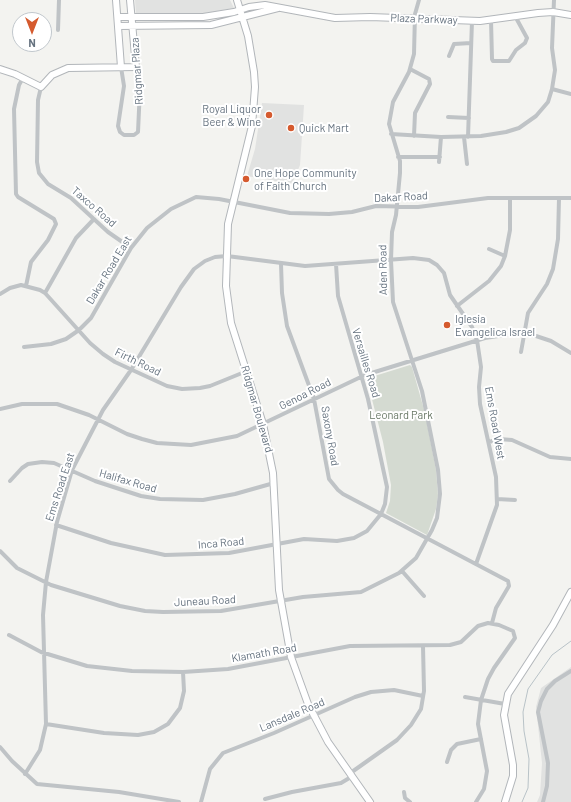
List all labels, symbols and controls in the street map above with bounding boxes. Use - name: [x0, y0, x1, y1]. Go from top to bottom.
- street label: Plaza Parkway: [390, 11, 458, 27]
- north arrow: [12, 12, 52, 52]
- text: N: [28, 37, 36, 50]
- street label: Ridgmar Plaza: [128, 37, 146, 105]
- place label: Royal Liquor Beer & Wine: [202, 102, 261, 128]
- marker: Royal Liquor Beer & Wine: [264, 110, 274, 120]
- place label: Quick Mart: [299, 121, 349, 135]
- marker: Quick Mart: [286, 123, 296, 133]
- place label: One Hope Community of Faith Church: [254, 166, 357, 192]
- marker: One Hope Community of Faith Church: [241, 174, 251, 184]
- street label: Taxco Road: [69, 184, 119, 230]
- street label: Dakar Road: [374, 189, 428, 205]
- street label: Dakar Road East: [83, 233, 135, 307]
- street label: Aden Road: [376, 244, 390, 296]
- place label: Iglesia Evangelica Israel: [455, 312, 535, 338]
- marker: Iglesia Evangelica Israel: [442, 320, 452, 330]
- street label: Versailles Road: [349, 327, 383, 399]
- street label: Firth Road: [113, 345, 163, 379]
- street label: Ridgmar Boulevard: [238, 364, 276, 454]
- street label: Genoa Road: [277, 375, 333, 413]
- street label: Ems Road West: [482, 385, 508, 461]
- street label: Saxony Road: [318, 405, 342, 467]
- park label: Leonard Park: [369, 408, 433, 422]
- street label: Ems Road East: [43, 451, 77, 523]
- street label: Halifax Road: [98, 466, 158, 496]
- street label: Inca Road: [197, 534, 245, 552]
- street label: Juneau Road: [174, 593, 236, 609]
- street label: Klamath Road: [230, 641, 298, 665]
- street label: Lansdale Road: [257, 695, 327, 735]

